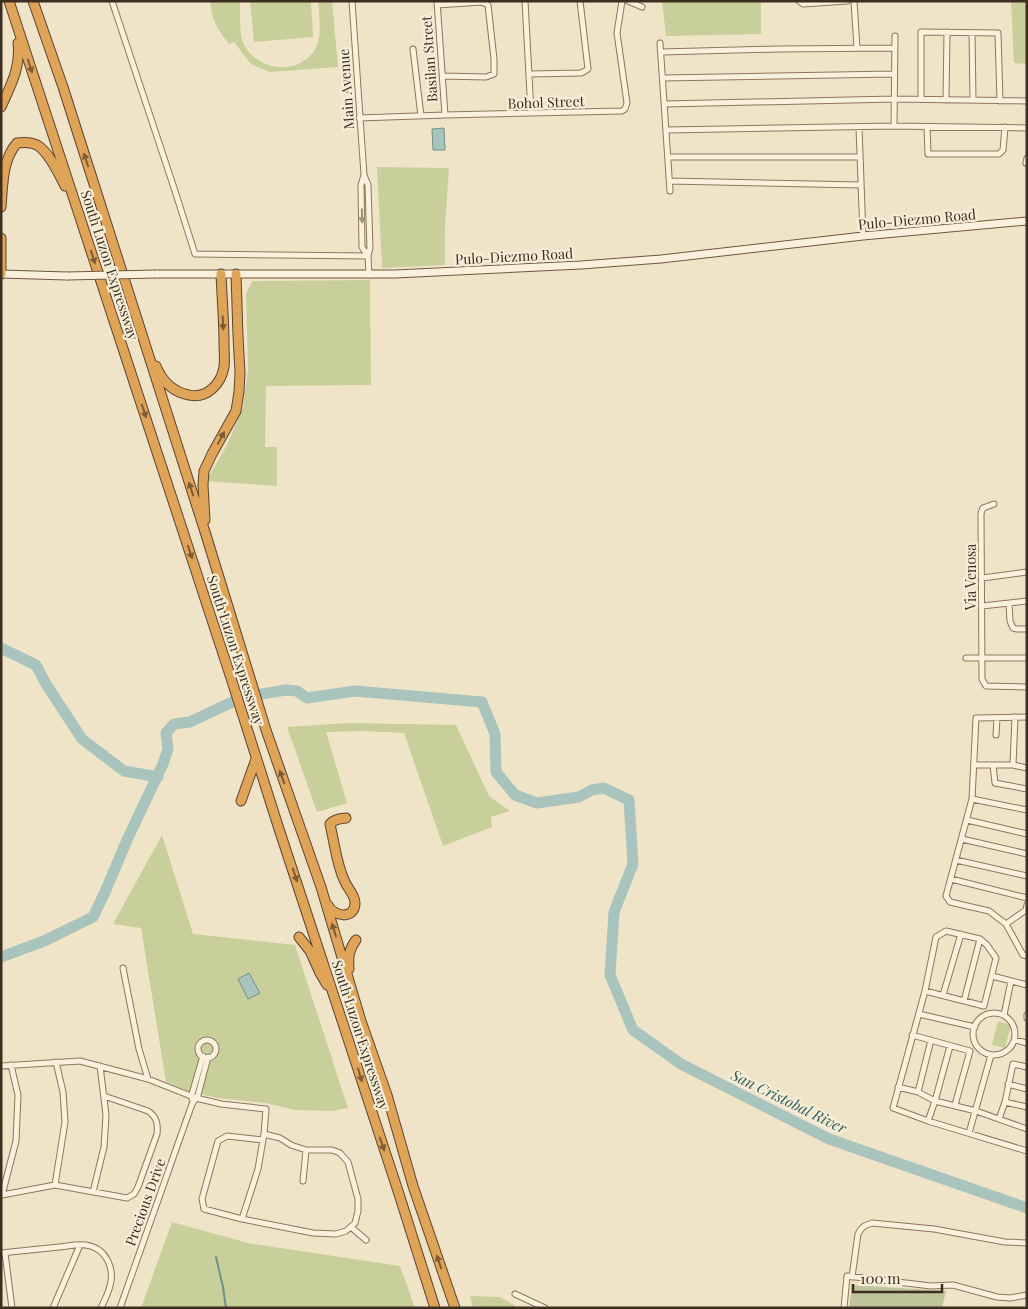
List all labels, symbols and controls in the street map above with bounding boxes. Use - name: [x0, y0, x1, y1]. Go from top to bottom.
- street label: Basilan Street: [416, 14, 441, 103]
- street label: Main Avenue: [334, 48, 358, 130]
- one-way arrow: [26, 59, 34, 74]
- street label: Bohol Street: [507, 91, 586, 113]
- one-way arrow: [82, 152, 90, 167]
- street label: South Luzon Expressway: [77, 188, 143, 342]
- street label: Pulo-Diezmo Road: [857, 204, 977, 234]
- one-way arrow: [358, 209, 366, 225]
- street label: Pulo-Diezmo Road: [454, 243, 574, 269]
- one-way arrow: [90, 249, 97, 264]
- one-way arrow: [220, 315, 228, 331]
- one-way arrow: [140, 404, 148, 419]
- one-way arrow: [216, 431, 225, 445]
- one-way arrow: [186, 481, 194, 496]
- one-way arrow: [186, 544, 194, 559]
- street label: Via Venosa: [961, 544, 980, 611]
- street label: South Luzon Expressway: [203, 573, 269, 727]
- one-way arrow: [278, 769, 286, 784]
- one-way arrow: [291, 868, 299, 883]
- one-way arrow: [330, 922, 338, 937]
- street label: South Luzon Expressway: [328, 958, 394, 1112]
- water label: San Cristobal River: [727, 1064, 850, 1138]
- one-way arrow: [356, 1068, 364, 1083]
- one-way arrow: [378, 1137, 386, 1152]
- street label: Precious Drive: [120, 1156, 170, 1248]
- one-way arrow: [435, 1254, 442, 1269]
- scale bar: [853, 1262, 942, 1294]
- text: 100 m: [860, 1268, 901, 1288]

